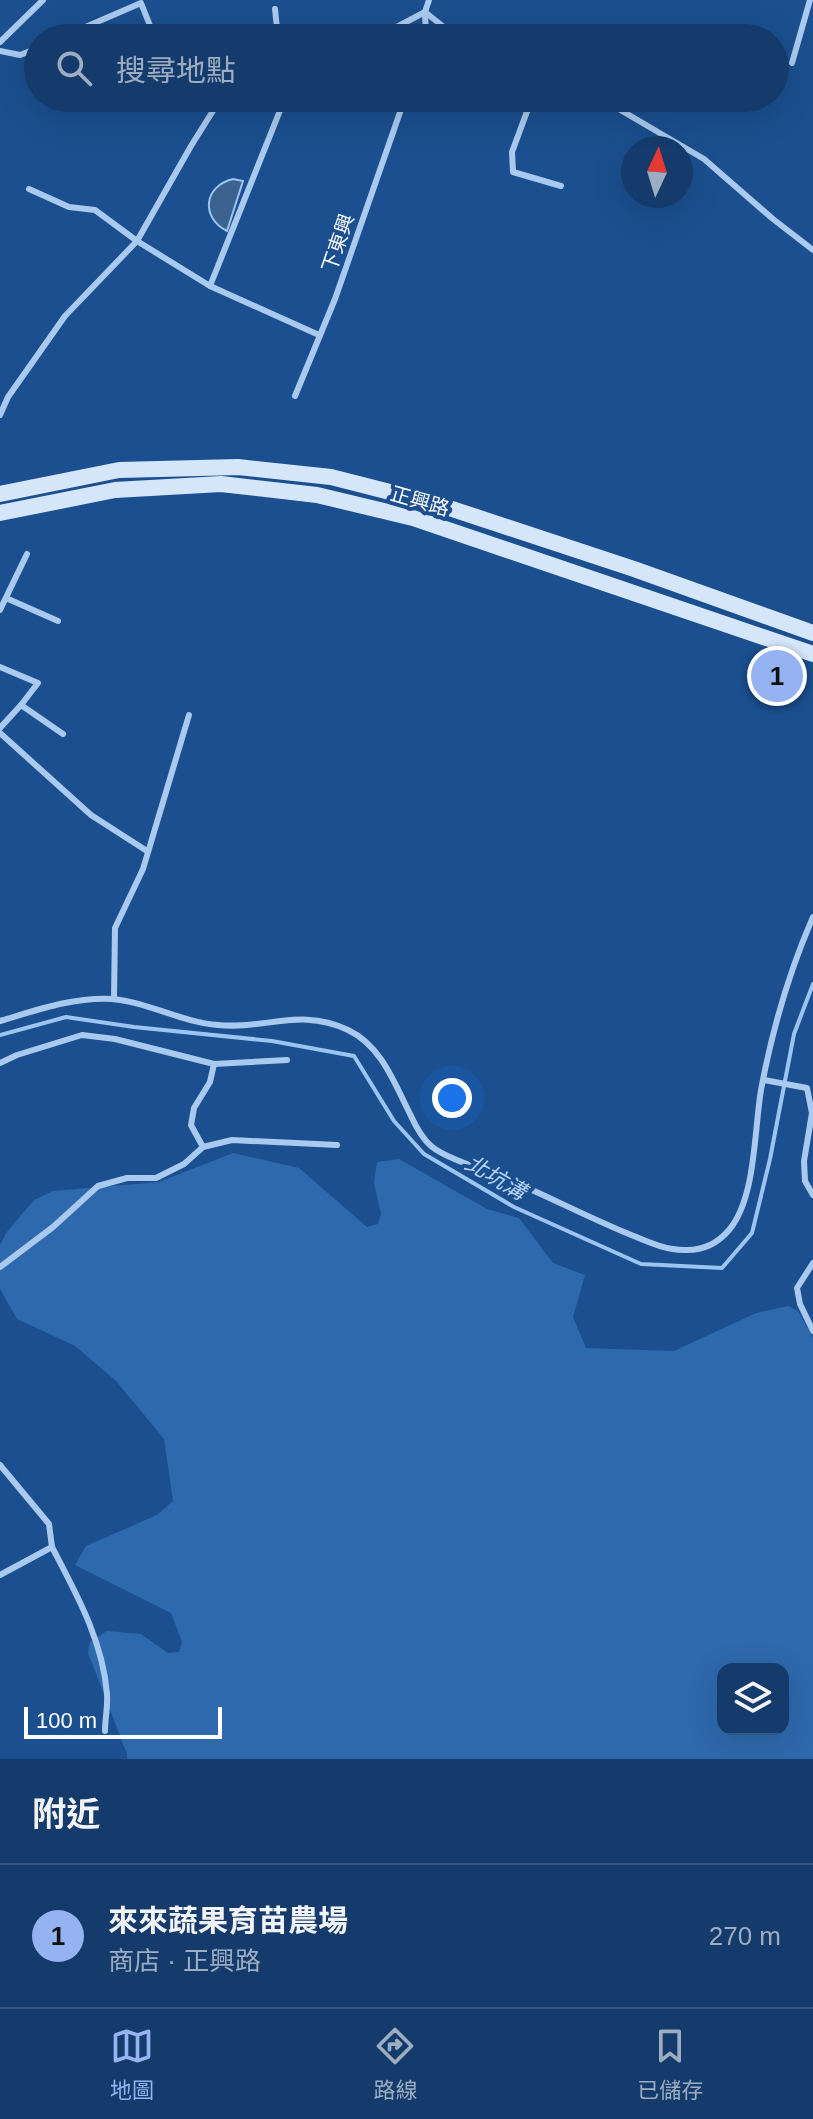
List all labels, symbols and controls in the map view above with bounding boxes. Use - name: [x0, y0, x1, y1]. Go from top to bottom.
- search box: [24, 24, 789, 112]
- icon: search: [52, 46, 96, 90]
- text: 搜尋地點: [116, 54, 236, 87]
- north arrow: [621, 136, 693, 208]
- street label: 下東興: [318, 211, 358, 275]
- street label: 正興路: [388, 482, 452, 520]
- pin: 1: [751, 646, 803, 706]
- your location: [432, 1078, 472, 1118]
- water label: 北坑溝: [461, 1150, 533, 1206]
- map controls: [717, 1663, 789, 1735]
- button: layers: [717, 1663, 789, 1735]
- scale bar: [24, 1703, 222, 1739]
- text: 100 m: [36, 1708, 97, 1733]
- text: 附近: [32, 1795, 100, 1833]
- text: 來來蔬果育苗農場: [108, 1904, 348, 1937]
- text: 1: [51, 1921, 65, 1951]
- text: 270 m: [709, 1921, 781, 1951]
- text: 商店 · 正興路: [108, 1946, 261, 1976]
- tab: 地圖: [110, 2024, 154, 2104]
- tab: 路線: [373, 2024, 417, 2104]
- tab: 已儲存: [637, 2024, 703, 2104]

